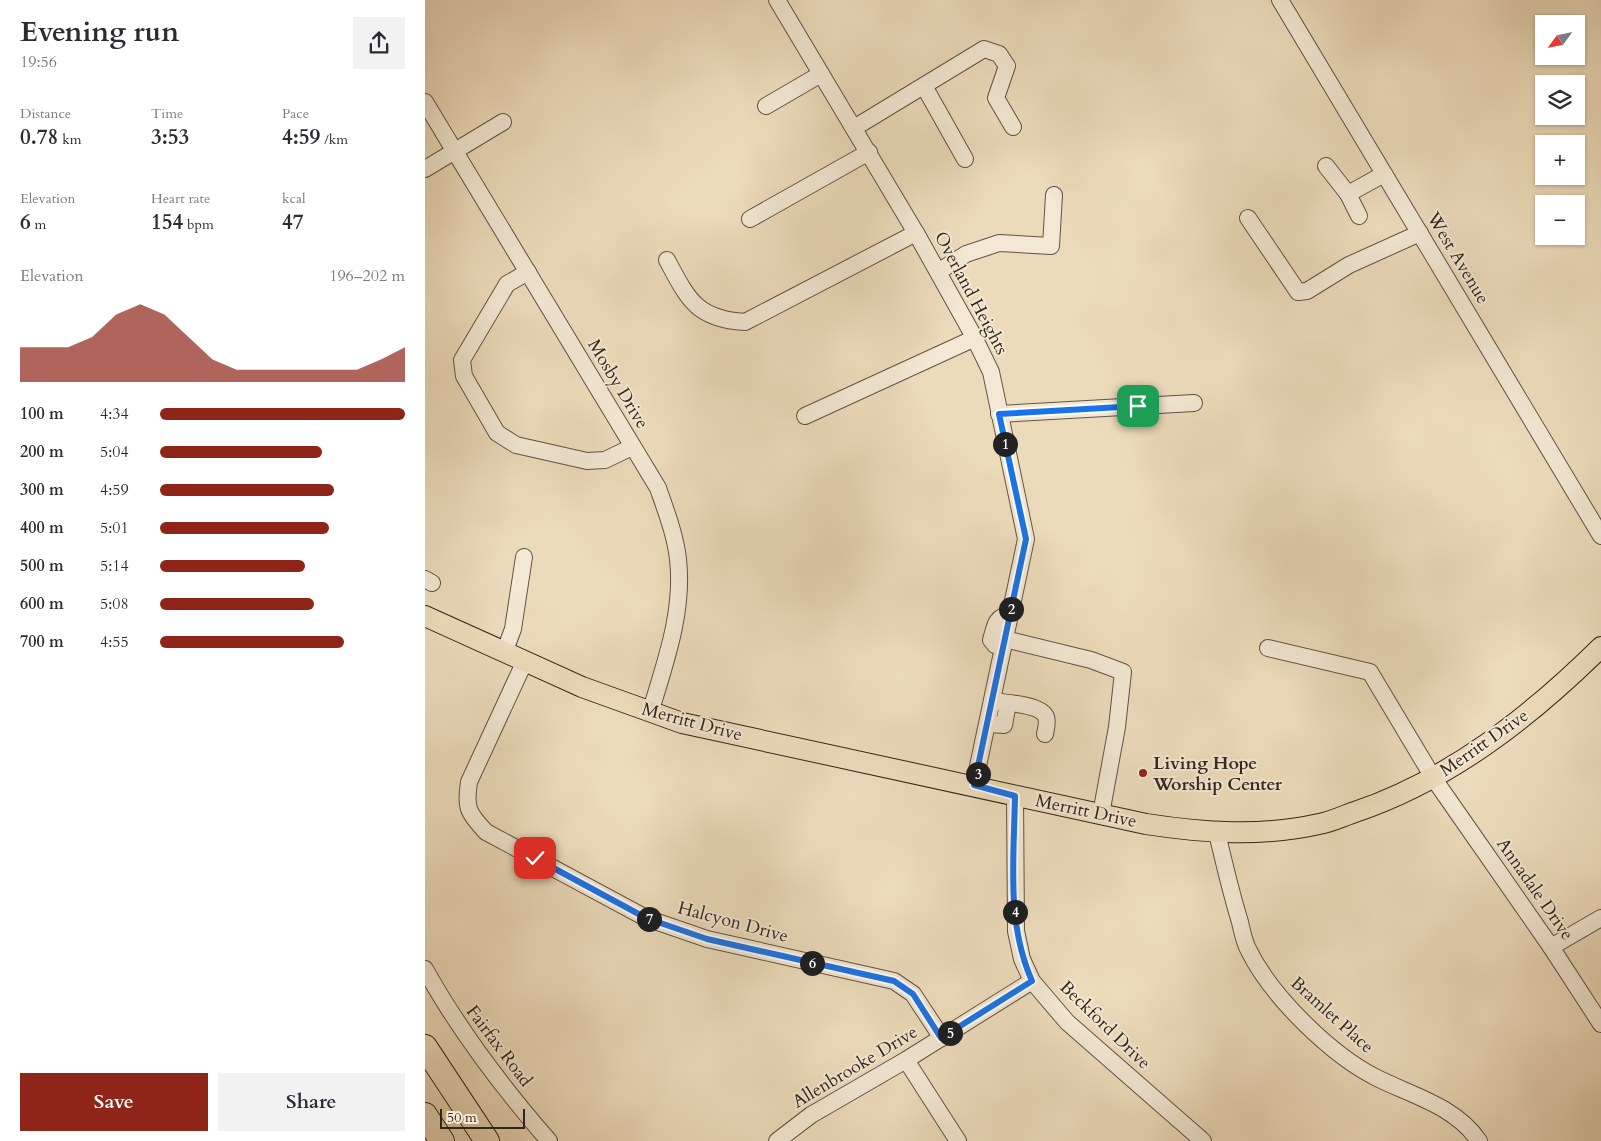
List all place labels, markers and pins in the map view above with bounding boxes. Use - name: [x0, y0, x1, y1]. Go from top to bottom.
- pin: [1117, 385, 1159, 427]
- pin: 1: [993, 432, 1017, 456]
- pin: 2: [999, 596, 1023, 622]
- place label: Living Hope Worship Center: [1152, 751, 1283, 797]
- pin: 3: [965, 762, 991, 786]
- marker: Living Hope Worship Center: [1137, 767, 1149, 779]
- pin: [514, 837, 556, 879]
- pin: 4: [1003, 900, 1027, 924]
- pin: 7: [637, 906, 661, 932]
- pin: 6: [799, 950, 825, 976]
- pin: 5: [937, 1020, 963, 1046]

